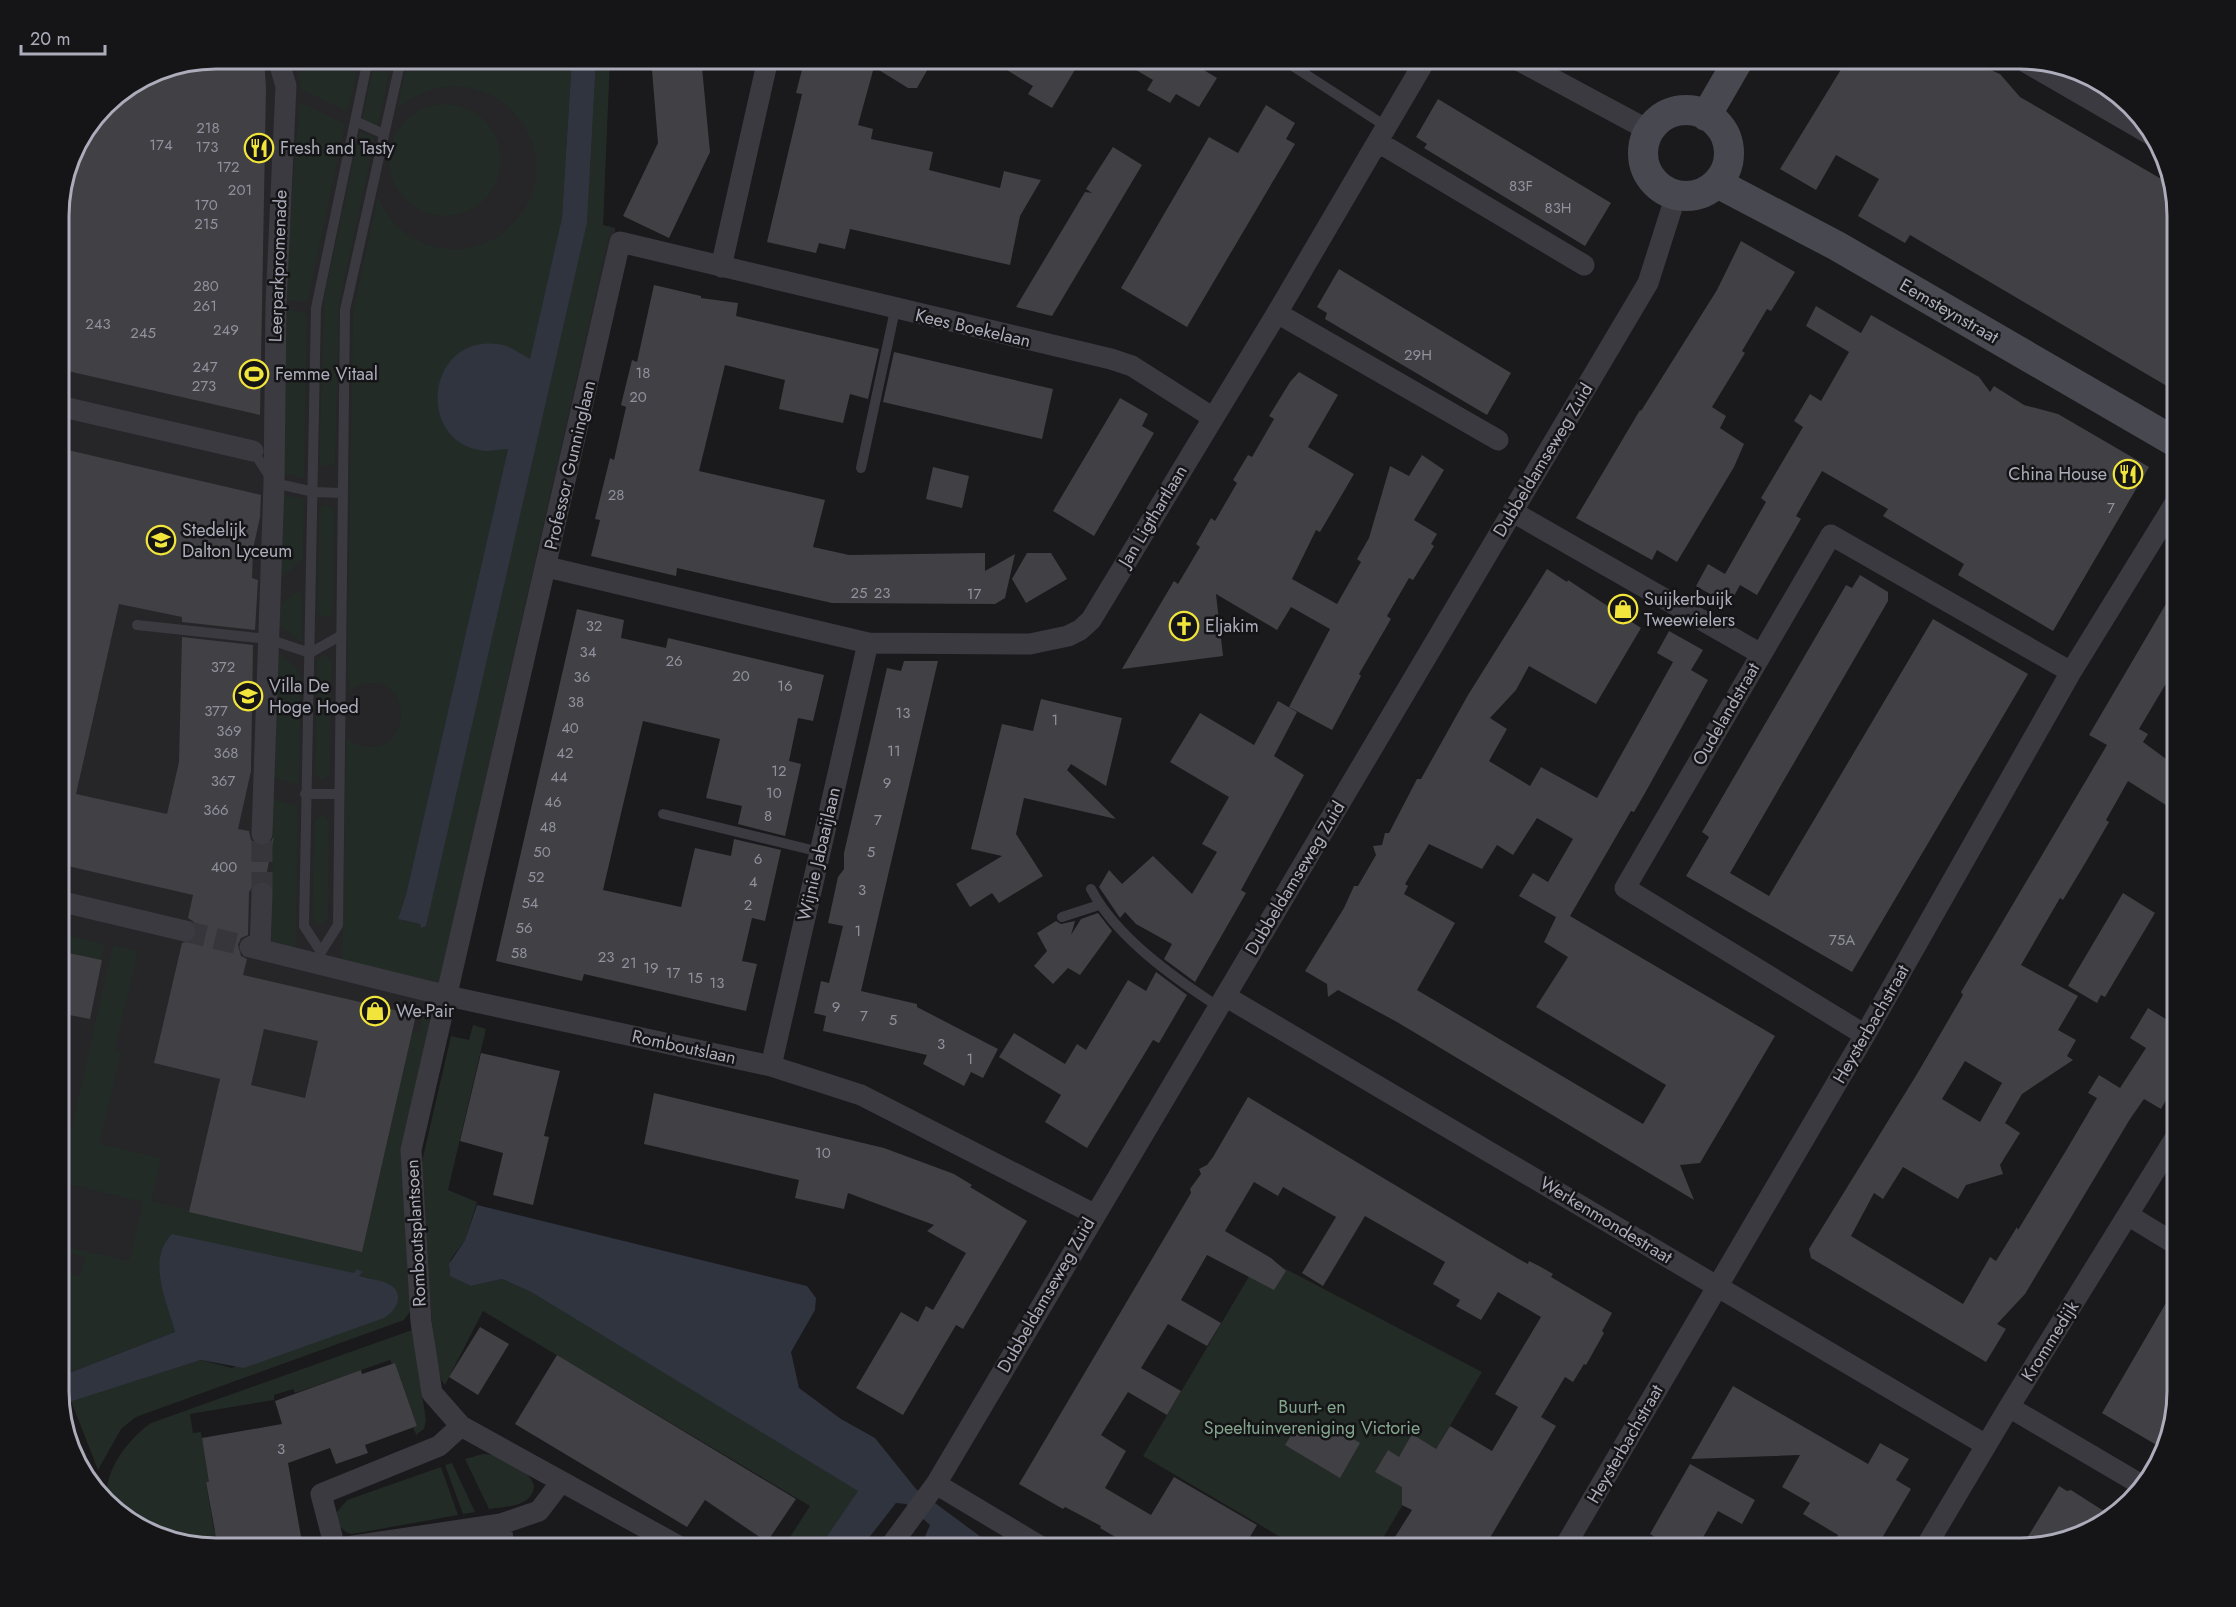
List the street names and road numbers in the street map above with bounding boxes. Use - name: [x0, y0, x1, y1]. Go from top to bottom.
- street label: Leerparkpromenade: [262, 189, 294, 343]
- street label: Eemsteynstraat: [1895, 272, 2004, 350]
- street label: Kees Boekelaan: [913, 302, 1033, 354]
- street label: Professor Gunninglaan: [538, 378, 602, 552]
- street label: Dubbeldamseweg Zuid: [1487, 378, 1599, 542]
- street label: Jan Ligthartlaan: [1111, 460, 1194, 574]
- street label: Oudelandstraat: [1686, 657, 1766, 770]
- street label: Wijnie Jabaaijlaan: [791, 785, 847, 923]
- street label: Dubbeldamseweg Zuid: [1239, 796, 1351, 960]
- street label: Heysterbachstraat: [1826, 959, 1916, 1088]
- street label: Romboutslaan: [629, 1023, 739, 1071]
- street label: Romboutsplantsoen: [399, 1159, 433, 1307]
- street label: Werkenmondestraat: [1535, 1170, 1678, 1270]
- street label: Dubbeldamseweg Zuid: [991, 1213, 1101, 1377]
- street label: Krommedijk: [2015, 1296, 2085, 1386]
- street label: Heysterbachstraat: [1580, 1379, 1670, 1508]

